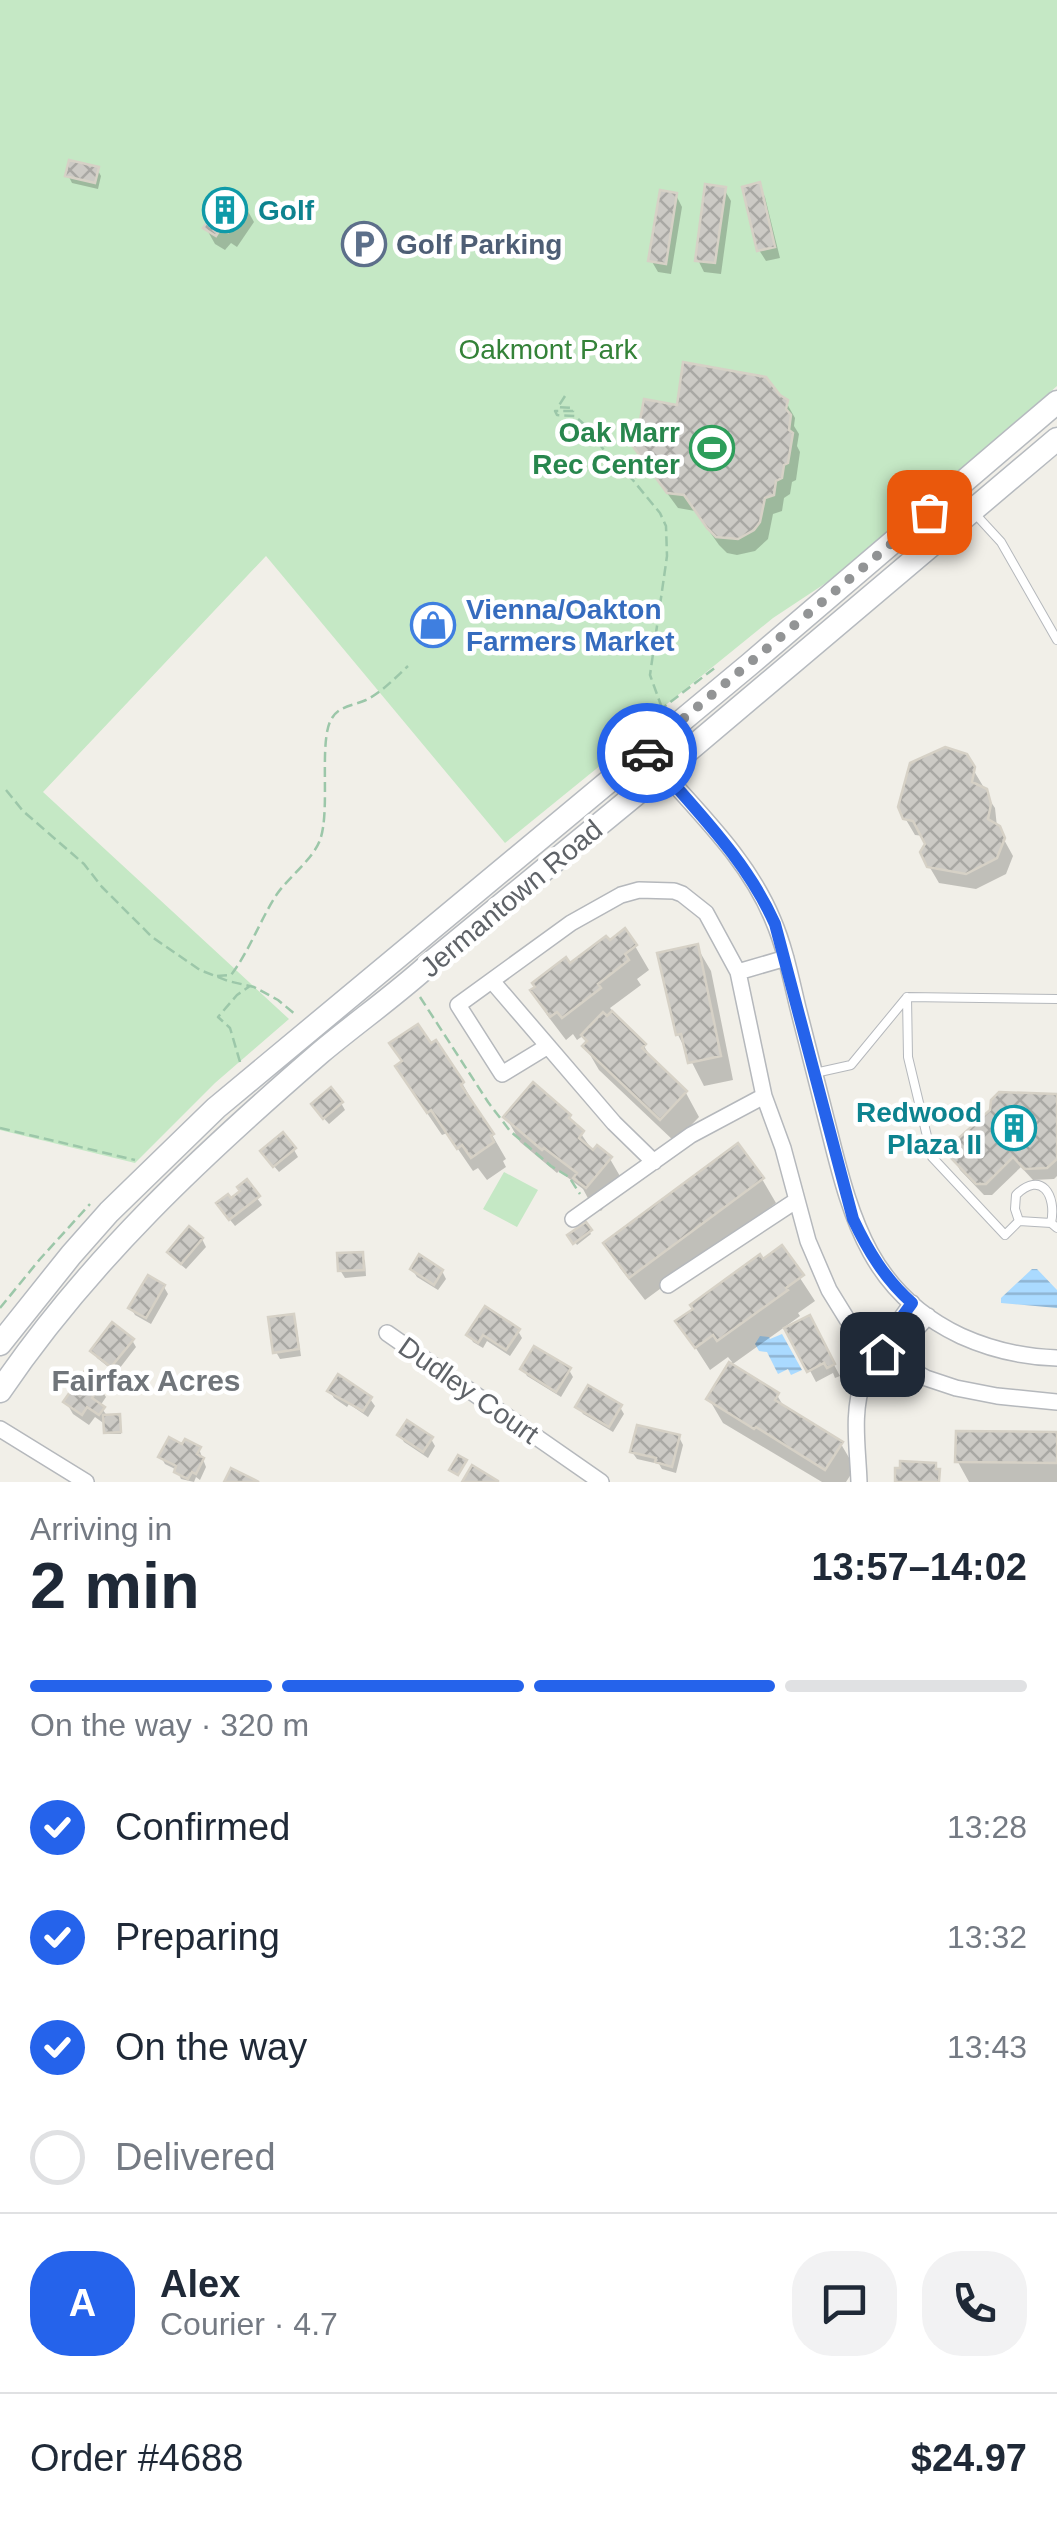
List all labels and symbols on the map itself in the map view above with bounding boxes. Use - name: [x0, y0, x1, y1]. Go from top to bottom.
- building icon: Golf: [202, 187, 248, 233]
- place label: Golf: [258, 195, 315, 226]
- parking icon: Golf Parking: [341, 221, 387, 267]
- place label: Golf Parking: [396, 229, 562, 260]
- park label: Oakmont Park: [459, 334, 638, 365]
- place label: Oak Marr Rec Center: [532, 417, 680, 480]
- sports icon: Oak Marr Rec Center: [689, 425, 735, 471]
- pin: [887, 470, 972, 555]
- place label: Vienna/Oakton Farmers Market: [466, 594, 675, 657]
- shop icon: Vienna/Oakton Farmers Market: [410, 602, 456, 648]
- courier: [597, 703, 697, 803]
- street label: Jermantown Road: [414, 813, 608, 983]
- place label: Redwood Plaza II: [856, 1097, 982, 1160]
- building icon: Redwood Plaza II: [991, 1105, 1037, 1151]
- pin: [840, 1312, 925, 1397]
- street label: Dudley Court: [393, 1331, 545, 1450]
- district label: Fairfax Acres: [52, 1364, 241, 1397]

